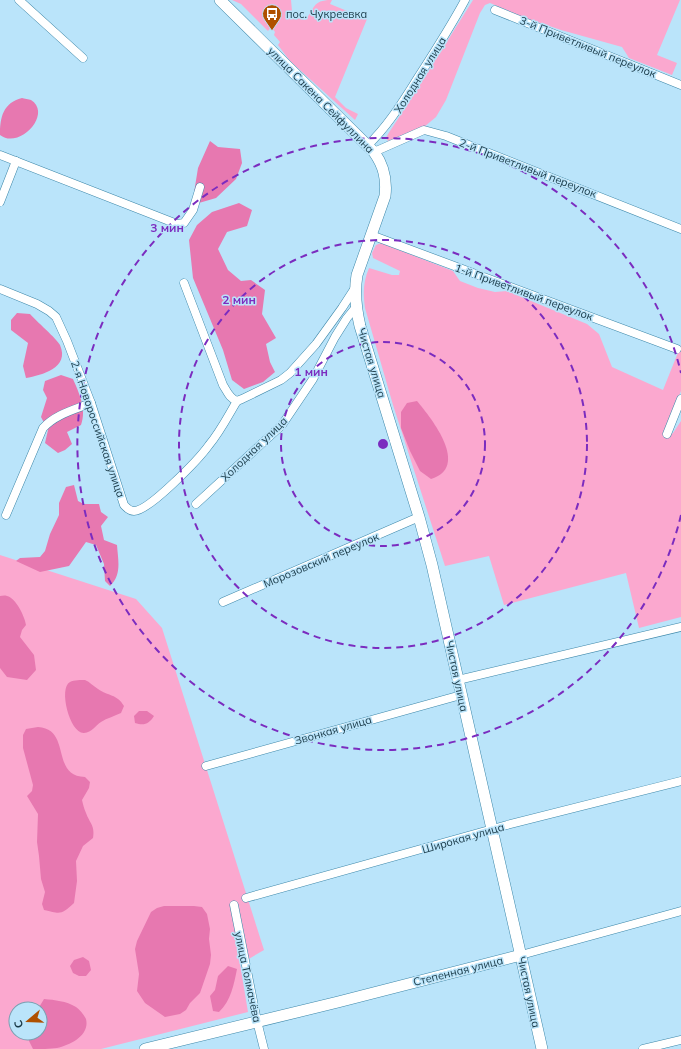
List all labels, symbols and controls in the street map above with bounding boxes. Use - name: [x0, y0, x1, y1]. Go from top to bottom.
- bus stop icon: пос. Чукреевка: [261, 3, 283, 31]
- place label: пос. Чукреевка: [286, 7, 367, 21]
- street label: 3-й Приветливый переулок: [518, 13, 658, 81]
- street label: Холодная улица: [391, 34, 449, 116]
- street label: улица Сакена Сейфуллина: [265, 44, 377, 156]
- street label: 2-й Приветливый переулок: [457, 135, 599, 201]
- text: 3 мин: [150, 220, 184, 235]
- street label: 1-й Приветливый переулок: [453, 260, 595, 324]
- text: 2 мин: [222, 292, 256, 307]
- street label: Чистая улица: [355, 326, 389, 400]
- street label: 2-я Новороссийская улица: [68, 359, 128, 499]
- text: 1 мин: [294, 364, 328, 379]
- street label: Холодная улица: [218, 414, 290, 484]
- centre of rings: [376, 437, 390, 451]
- street label: Морозовский переулок: [261, 529, 381, 591]
- street label: Чистая улица: [443, 639, 471, 713]
- street label: Звонкая улица: [293, 712, 373, 748]
- street label: Широкая улица: [420, 820, 506, 856]
- street label: улица Толмачёва: [232, 930, 264, 1024]
- street label: Степенная улица: [412, 953, 504, 989]
- street label: Чистая улица: [515, 955, 543, 1029]
- north arrow: [8, 1001, 48, 1041]
- text: С: [11, 1018, 26, 1030]

